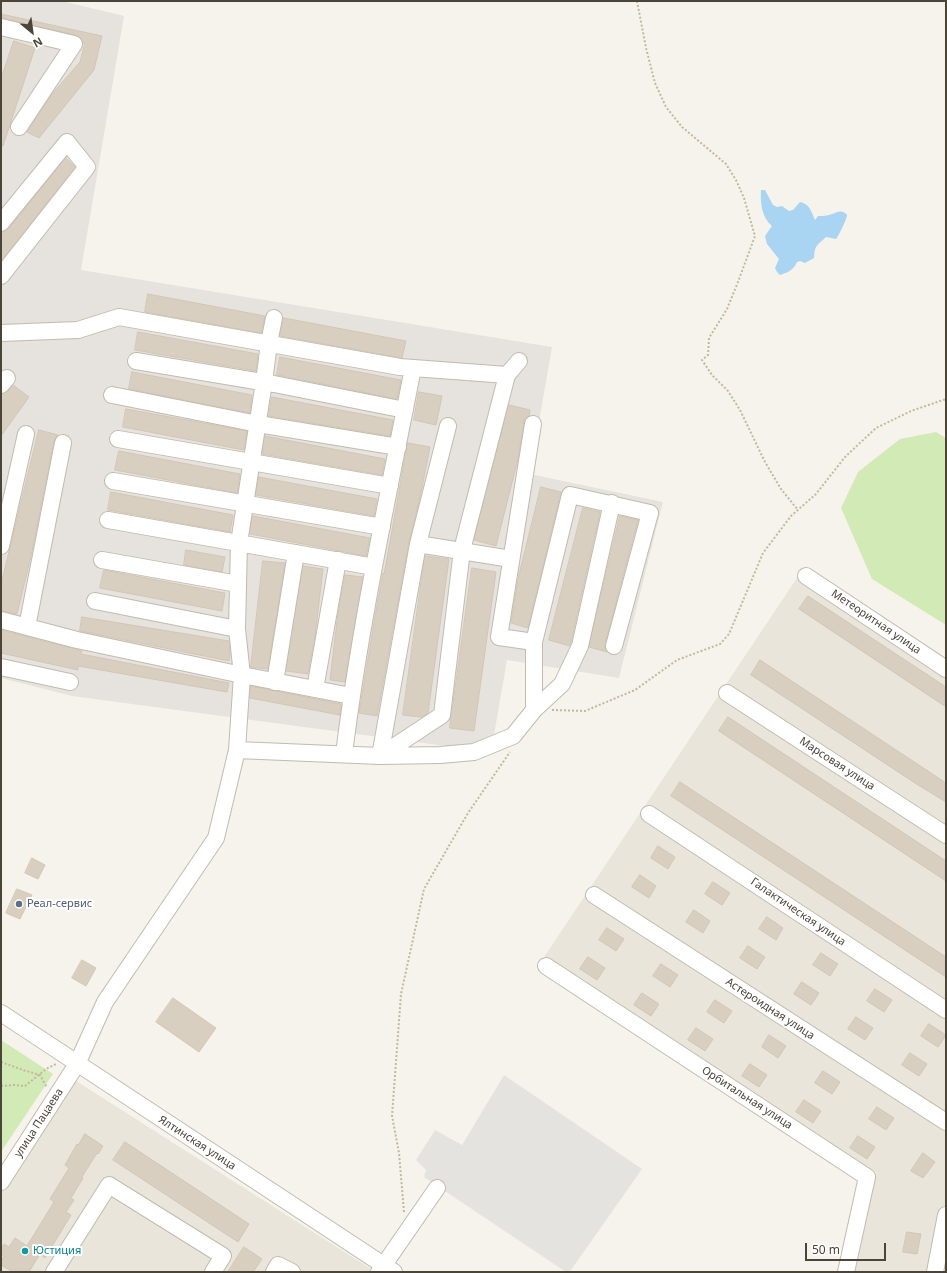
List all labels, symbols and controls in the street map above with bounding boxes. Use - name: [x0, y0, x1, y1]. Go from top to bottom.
- north arrow: [12, 12, 52, 52]
- text: N: [31, 34, 46, 52]
- street label: Метеоритная улица: [829, 587, 923, 657]
- street label: Марсовая улица: [797, 735, 877, 793]
- street label: Галактическая улица: [748, 875, 848, 949]
- place label: Реал-сервис: [27, 897, 92, 911]
- marker: Реал-сервис: [14, 899, 24, 909]
- street label: Астероидная улица: [723, 975, 817, 1043]
- street label: Орбитальная улица: [699, 1064, 795, 1132]
- street label: улица Пацаева: [12, 1086, 66, 1160]
- street label: Ялтинская улица: [156, 1113, 238, 1173]
- scale bar: [807, 1235, 888, 1261]
- text: 50 m: [812, 1241, 840, 1258]
- place label: Юстиция: [33, 1244, 81, 1258]
- marker: Юстиция: [20, 1246, 30, 1256]

